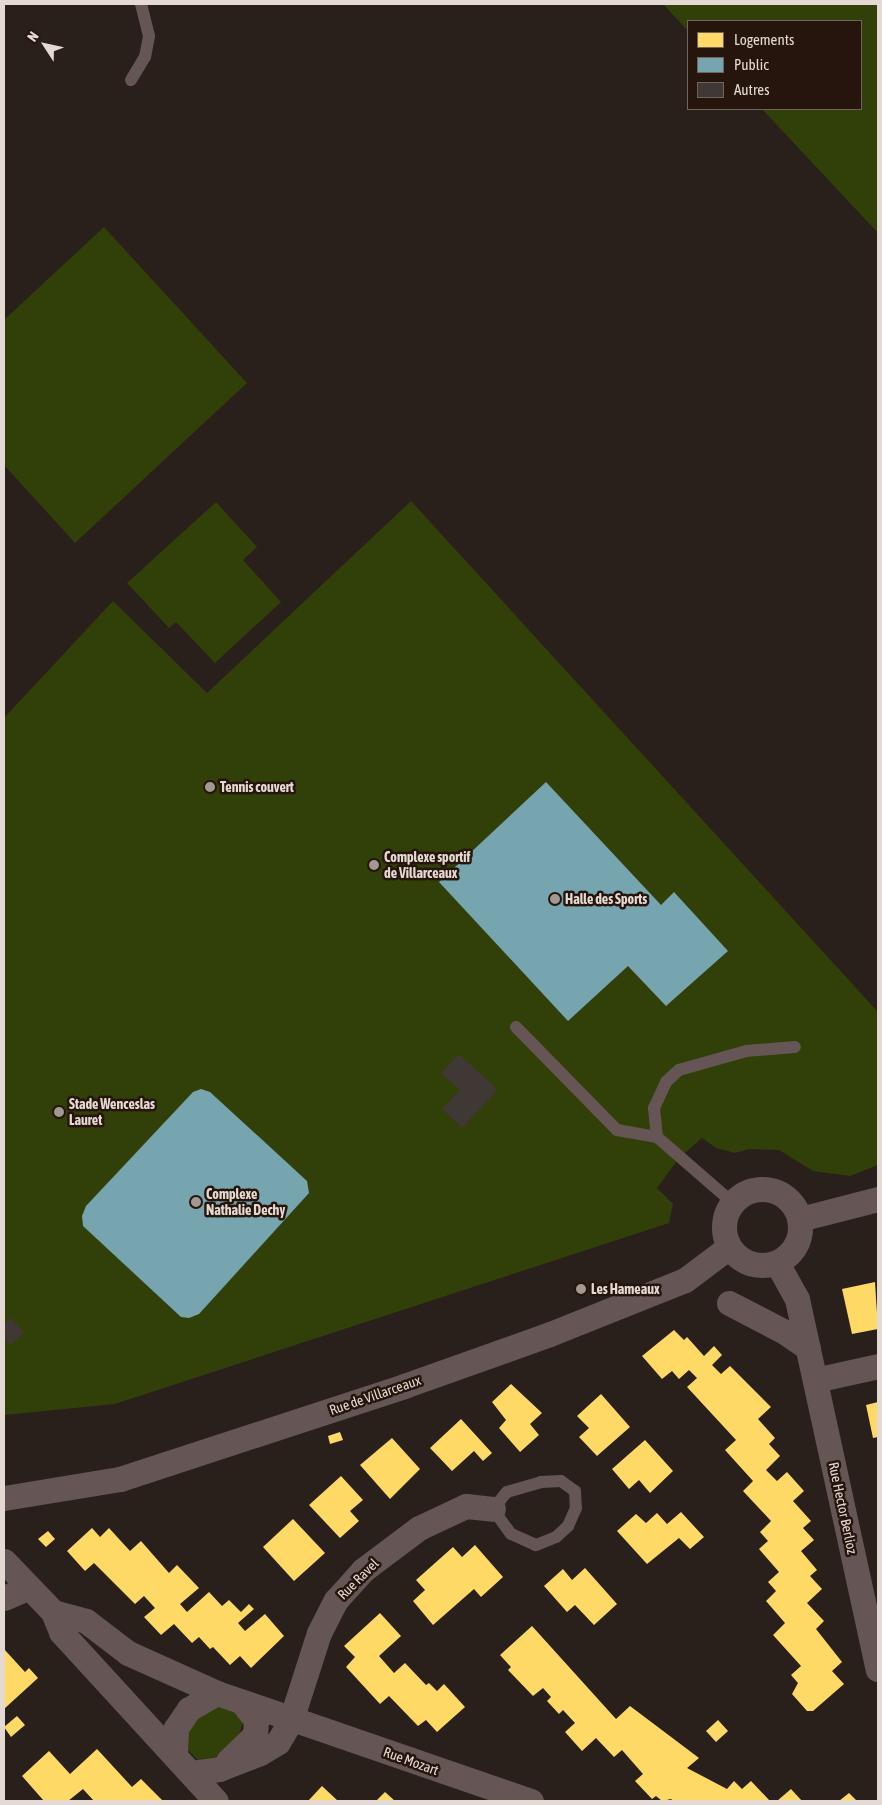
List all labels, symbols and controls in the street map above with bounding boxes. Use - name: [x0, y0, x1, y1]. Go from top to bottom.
- north arrow: [20, 20, 70, 70]
- legend: [687, 20, 862, 110]
- text: N: [24, 28, 42, 44]
- text: Logements: [734, 31, 794, 48]
- text: Public: [734, 56, 769, 73]
- text: Autres: [734, 81, 769, 98]
- place label: Tennis couvert: [220, 779, 294, 795]
- marker: Tennis couvert: [204, 781, 216, 793]
- place label: Complexe sportif de Villarceaux: [384, 849, 470, 882]
- marker: Complexe sportif de Villarceaux: [368, 859, 380, 871]
- place label: Halle des Sports: [565, 891, 647, 907]
- marker: Halle des Sports: [549, 893, 561, 905]
- place label: Stade Wenceslas Lauret: [69, 1096, 155, 1128]
- marker: Stade Wenceslas Lauret: [53, 1106, 65, 1118]
- place label: Complexe Nathalie Dechy: [206, 1186, 285, 1218]
- marker: Complexe Nathalie Dechy: [190, 1196, 202, 1208]
- place label: Les Hameaux: [591, 1281, 660, 1297]
- marker: Les Hameaux: [575, 1283, 587, 1295]
- street label: Rue de Villarceaux: [327, 1372, 423, 1418]
- street label: Rue Hector Berlioz: [825, 1460, 861, 1556]
- street label: Rue Ravel: [334, 1555, 382, 1603]
- street label: Rue Mozart: [381, 1743, 441, 1779]

